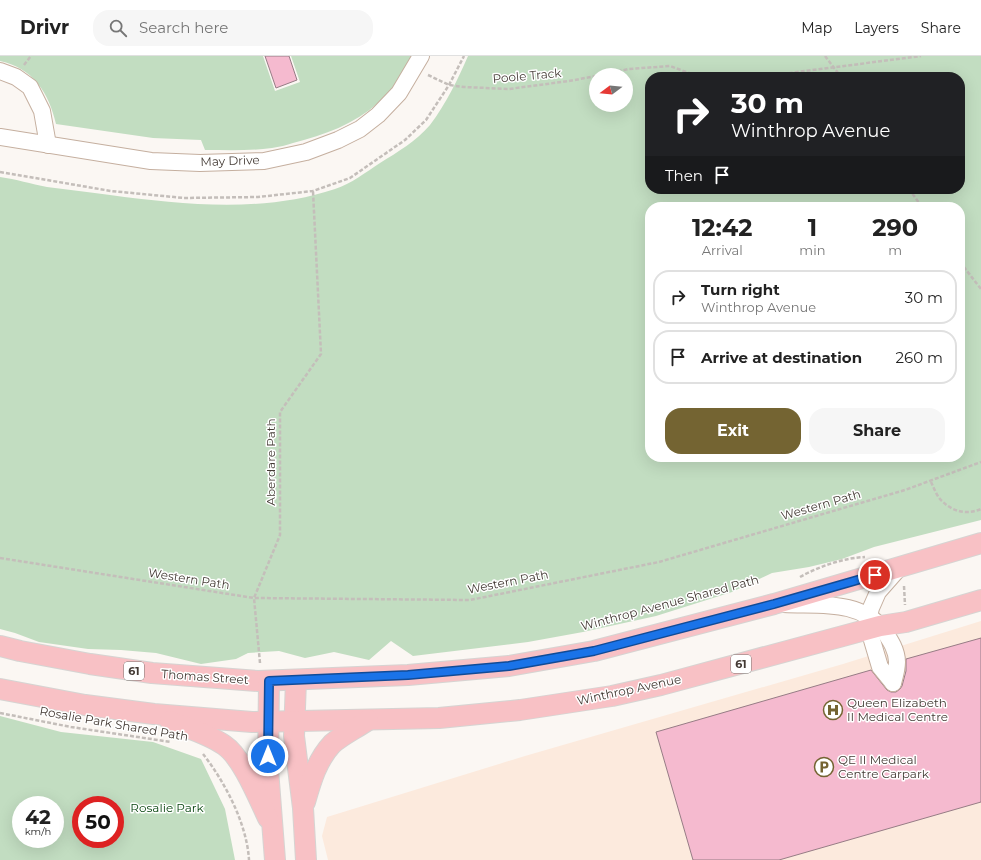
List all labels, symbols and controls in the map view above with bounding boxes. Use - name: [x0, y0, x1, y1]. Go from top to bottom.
- search box: [93, 10, 373, 46]
- text: Drivr: [20, 16, 69, 39]
- icon: search: [107, 17, 129, 39]
- text: Search here: [139, 18, 228, 37]
- text: Map: [801, 19, 832, 37]
- text: Layers: [854, 19, 899, 37]
- text: Share: [921, 19, 961, 37]
- street label: Poole Track: [492, 65, 563, 86]
- north arrow: [589, 68, 633, 112]
- map controls: [589, 68, 633, 112]
- text: 30 m: [731, 86, 804, 120]
- icon: right: [665, 88, 717, 140]
- text: Winthrop Avenue: [731, 120, 890, 142]
- street label: May Drive: [200, 152, 260, 169]
- icon: arrive: [711, 164, 733, 186]
- text: Then: [665, 166, 703, 185]
- text: 12:42: [692, 213, 752, 242]
- text: 1: [808, 213, 817, 242]
- text: 290: [872, 213, 918, 242]
- text: Arrival: [702, 242, 743, 258]
- text: min: [799, 242, 825, 258]
- text: m: [888, 242, 902, 258]
- text: Turn right: [701, 280, 780, 299]
- icon: right: [667, 286, 689, 308]
- text: 30 m: [905, 288, 943, 307]
- text: Winthrop Avenue: [701, 299, 816, 315]
- icon: arrive: [667, 346, 689, 368]
- text: Arrive at destination: [701, 348, 862, 367]
- text: 260 m: [896, 348, 943, 367]
- button: Exit: [665, 408, 801, 454]
- button: Share: [809, 408, 945, 454]
- street label: Aberdare Path: [263, 418, 278, 506]
- street label: Western Path: [779, 486, 862, 523]
- pin: [858, 558, 892, 592]
- icon: arrive: [864, 564, 886, 586]
- street label: Western Path: [147, 565, 231, 592]
- street label: Western Path: [466, 566, 550, 597]
- street label: Winthrop Avenue Shared Path: [579, 572, 760, 634]
- road number: 61: [731, 655, 751, 673]
- road number: 61: [124, 662, 144, 680]
- street label: Thomas Street: [161, 666, 249, 687]
- street label: Winthrop Avenue: [575, 671, 682, 708]
- place label: Queen Elizabeth II Medical Centre: [847, 695, 948, 724]
- hospital icon: Queen Elizabeth II Medical Centre: [822, 699, 844, 721]
- street label: Rosalie Park Shared Path: [39, 703, 190, 744]
- position arrow: [247, 735, 289, 777]
- place label: QE II Medical Centre Carpark: [838, 752, 930, 781]
- parking icon: QE II Medical Centre Carpark: [813, 756, 835, 778]
- speed limit sign: 50: [72, 796, 124, 848]
- park label: Rosalie Park: [130, 800, 205, 815]
- text: 42: [25, 805, 51, 829]
- text: km/h: [25, 825, 51, 838]

